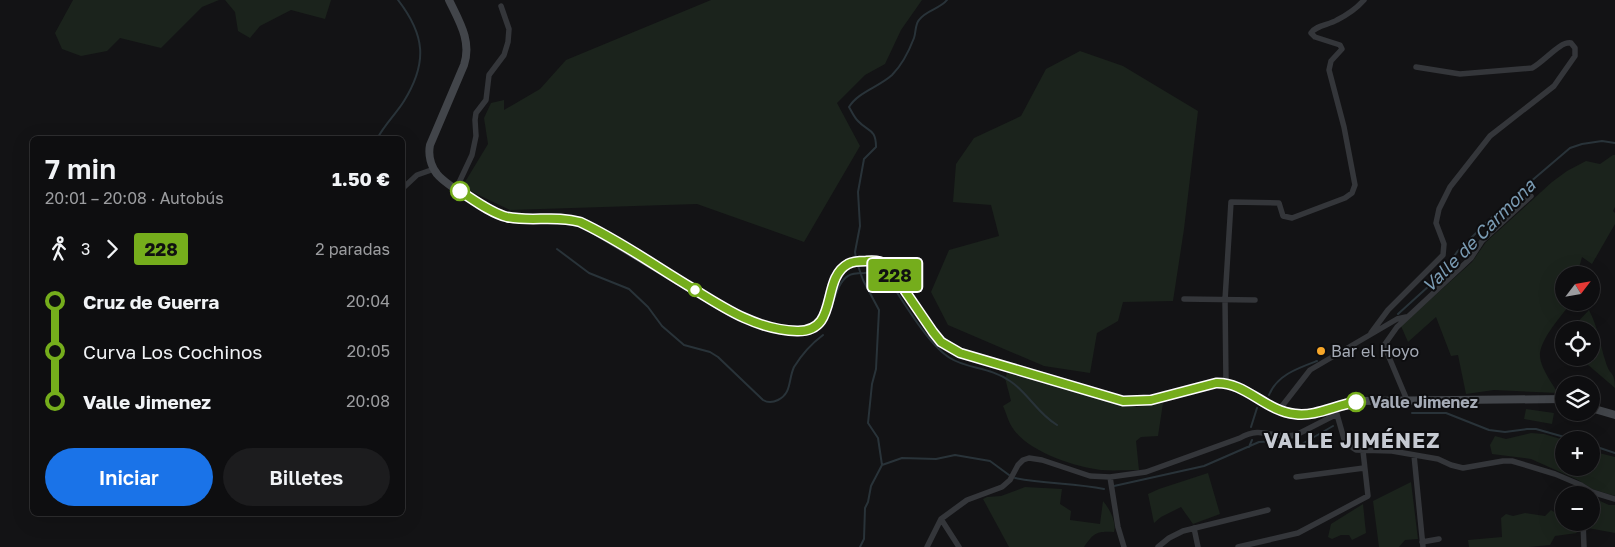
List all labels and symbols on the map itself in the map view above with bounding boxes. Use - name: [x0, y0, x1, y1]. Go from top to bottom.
- water label: Valle de Carmona: [1417, 174, 1540, 296]
- unlabelled marker: [450, 181, 470, 201]
- line badge: 228: [866, 259, 924, 291]
- north arrow: [1555, 266, 1600, 311]
- unlabelled marker: [688, 283, 702, 297]
- place label: Bar el Hoyo: [1331, 341, 1419, 361]
- marker: Bar el Hoyo: [1315, 345, 1327, 357]
- marker: Valle Jimenez: [1346, 392, 1366, 412]
- place label: Valle Jimenez: [1370, 392, 1478, 412]
- district label: VALLE JIMÉNEZ: [1264, 427, 1440, 453]

